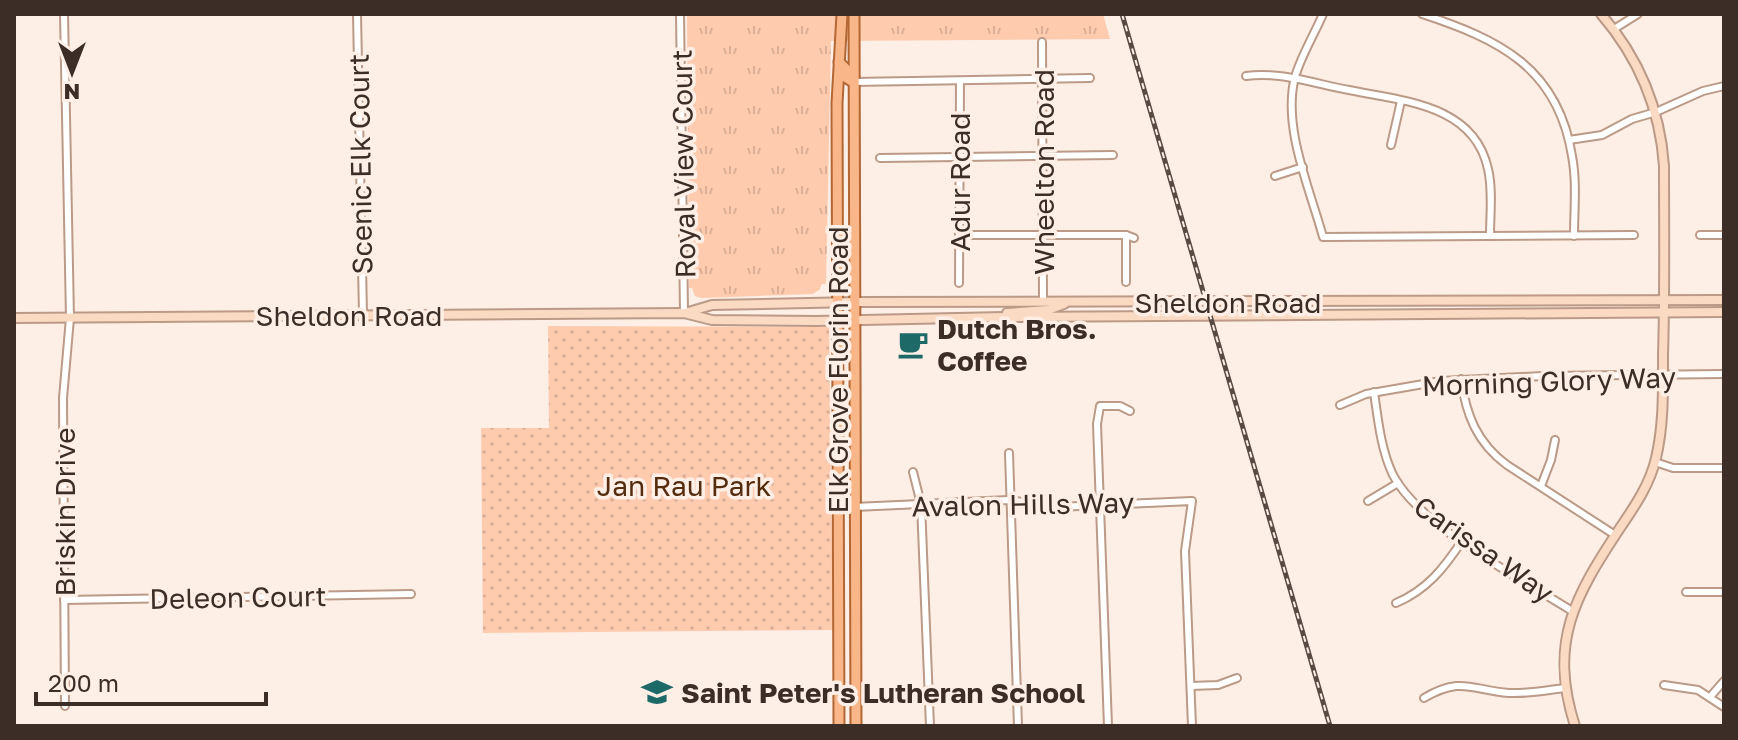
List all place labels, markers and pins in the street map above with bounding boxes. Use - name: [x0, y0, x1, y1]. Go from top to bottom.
- place label: Dutch Bros. Coffee: [937, 312, 1097, 377]
- cafe icon: Dutch Bros. Coffee: [896, 327, 930, 361]
- school or university icon: Saint Peter's Lutheran School: [640, 675, 674, 709]
- place label: Saint Peter's Lutheran School: [681, 676, 1085, 709]

